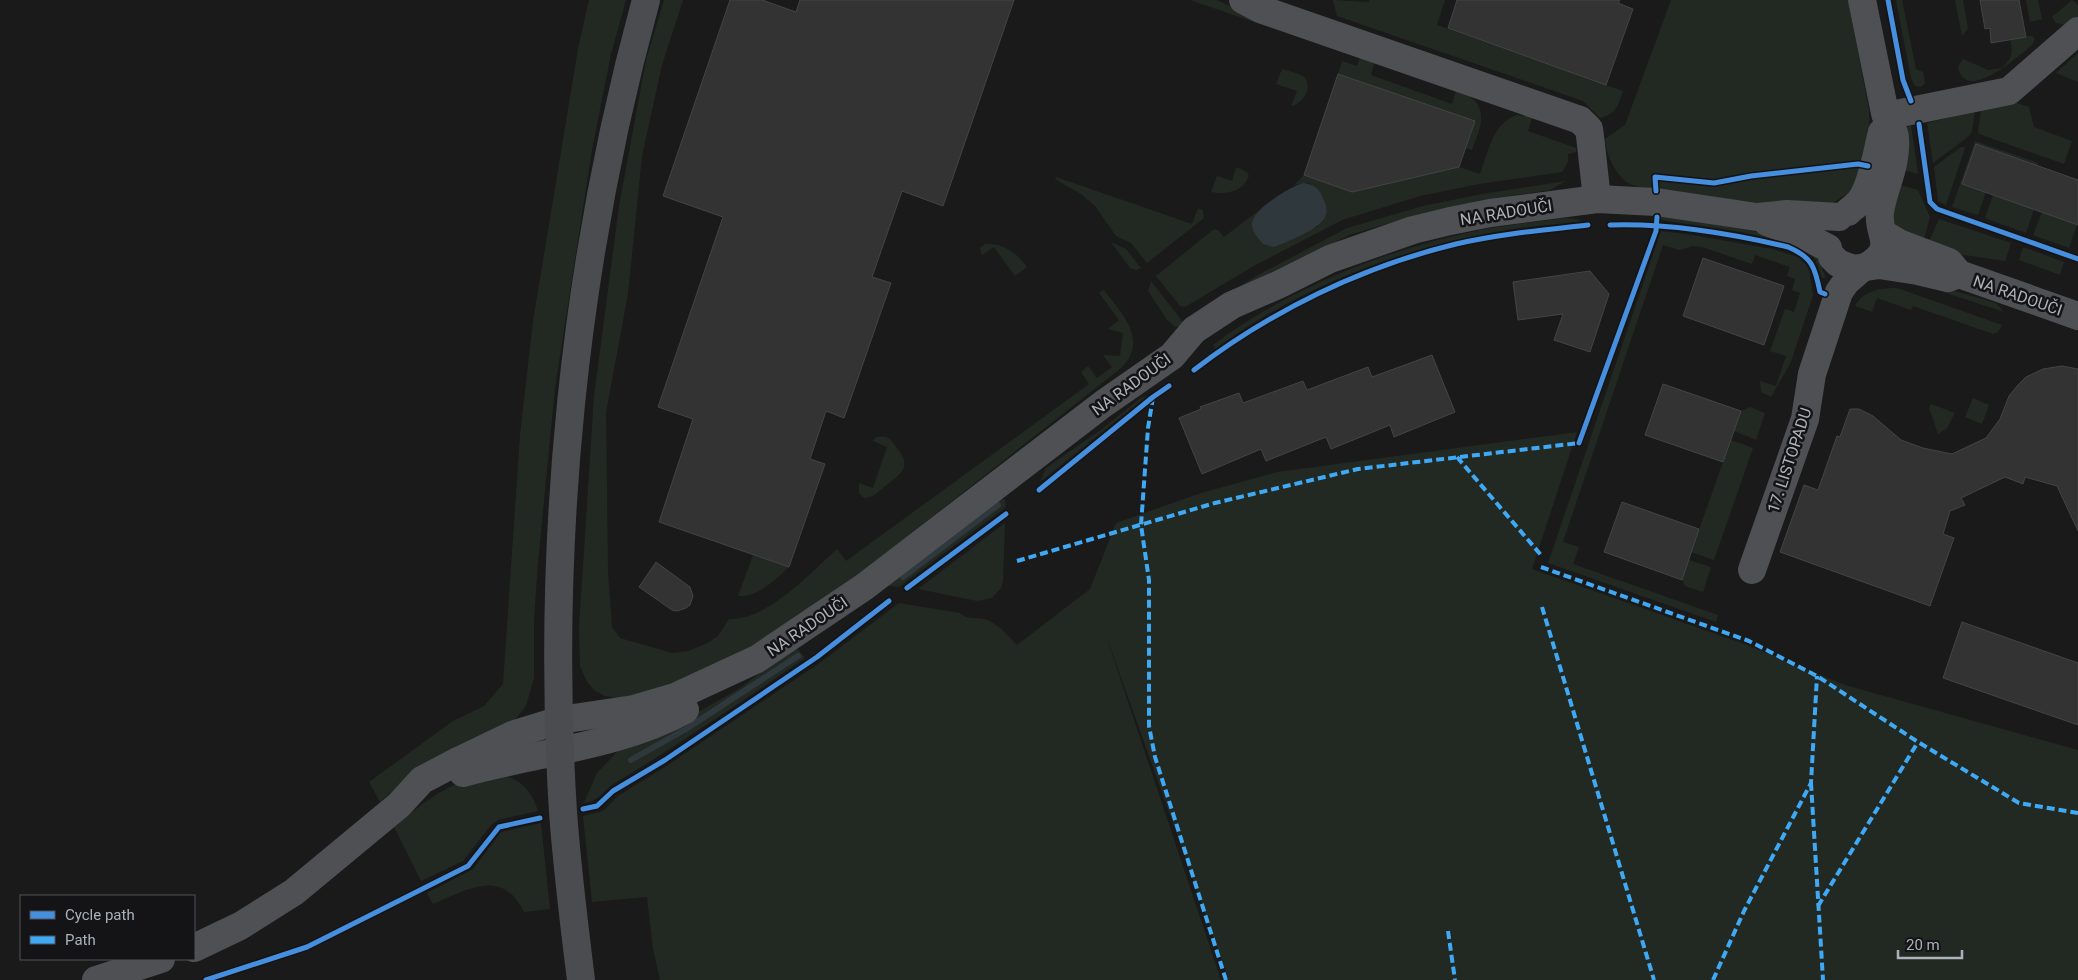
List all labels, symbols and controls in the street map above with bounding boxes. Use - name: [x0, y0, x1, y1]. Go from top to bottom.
- street label: NA RADOUČI: [1459, 195, 1553, 229]
- street label: NA RADOUČI: [1971, 270, 2065, 320]
- street label: NA RADOUČI: [1088, 349, 1174, 419]
- street label: 17. LISTOPADU: [1764, 405, 1815, 515]
- street label: NA RADOUČI: [763, 592, 851, 660]
- legend: [20, 895, 195, 960]
- text: Cycle path: [65, 906, 135, 924]
- scale bar: [1898, 928, 1962, 960]
- text: Path: [65, 931, 96, 949]
- text: 20 m: [1906, 936, 1940, 954]

